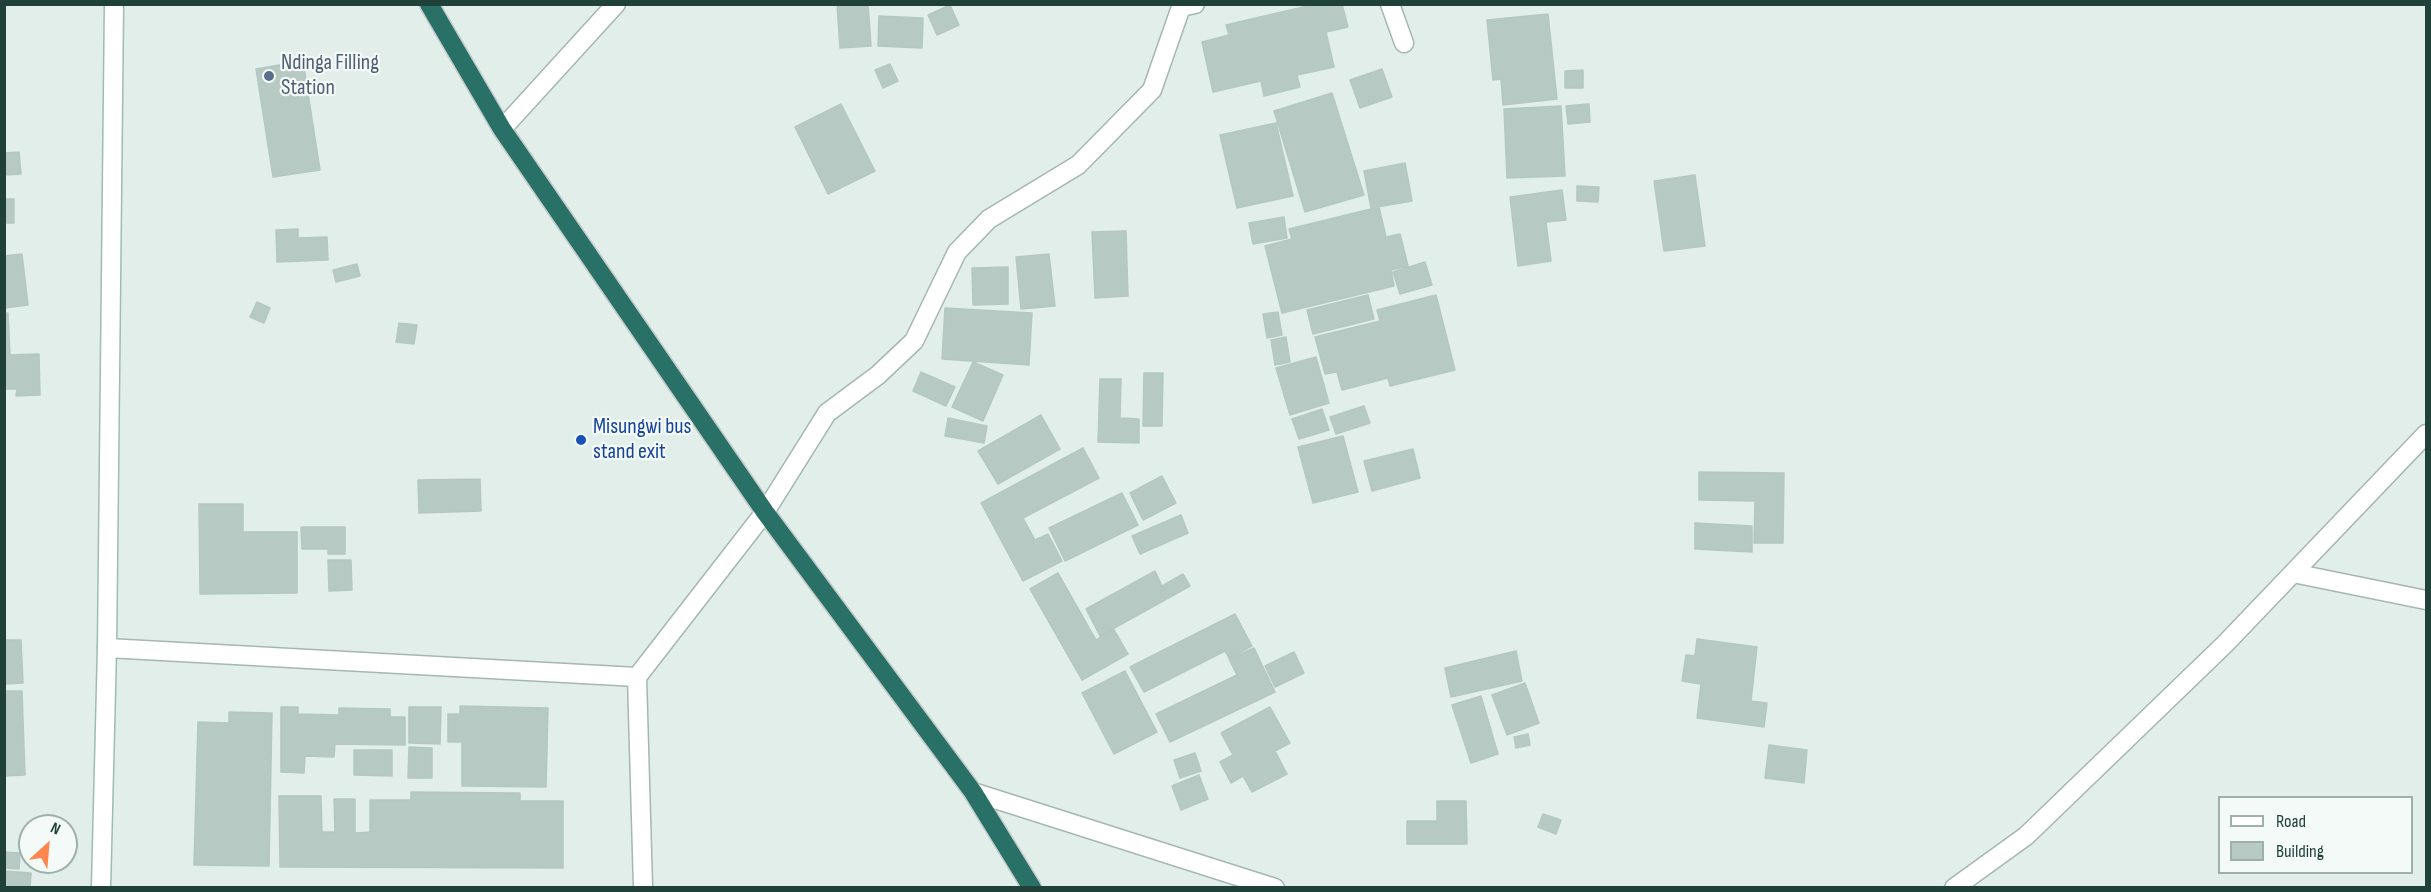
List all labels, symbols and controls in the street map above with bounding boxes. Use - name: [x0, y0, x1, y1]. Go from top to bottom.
- place label: Ndinga Filling Station: [281, 50, 379, 101]
- marker: Ndinga Filling Station: [262, 69, 276, 83]
- place label: Misungwi bus stand exit: [593, 414, 691, 466]
- marker: Misungwi bus stand exit: [574, 433, 588, 447]
- legend: [2218, 796, 2413, 874]
- text: Road: [2276, 811, 2306, 832]
- north arrow: [18, 814, 78, 874]
- text: N: [47, 819, 63, 840]
- text: Building: [2276, 841, 2324, 862]

